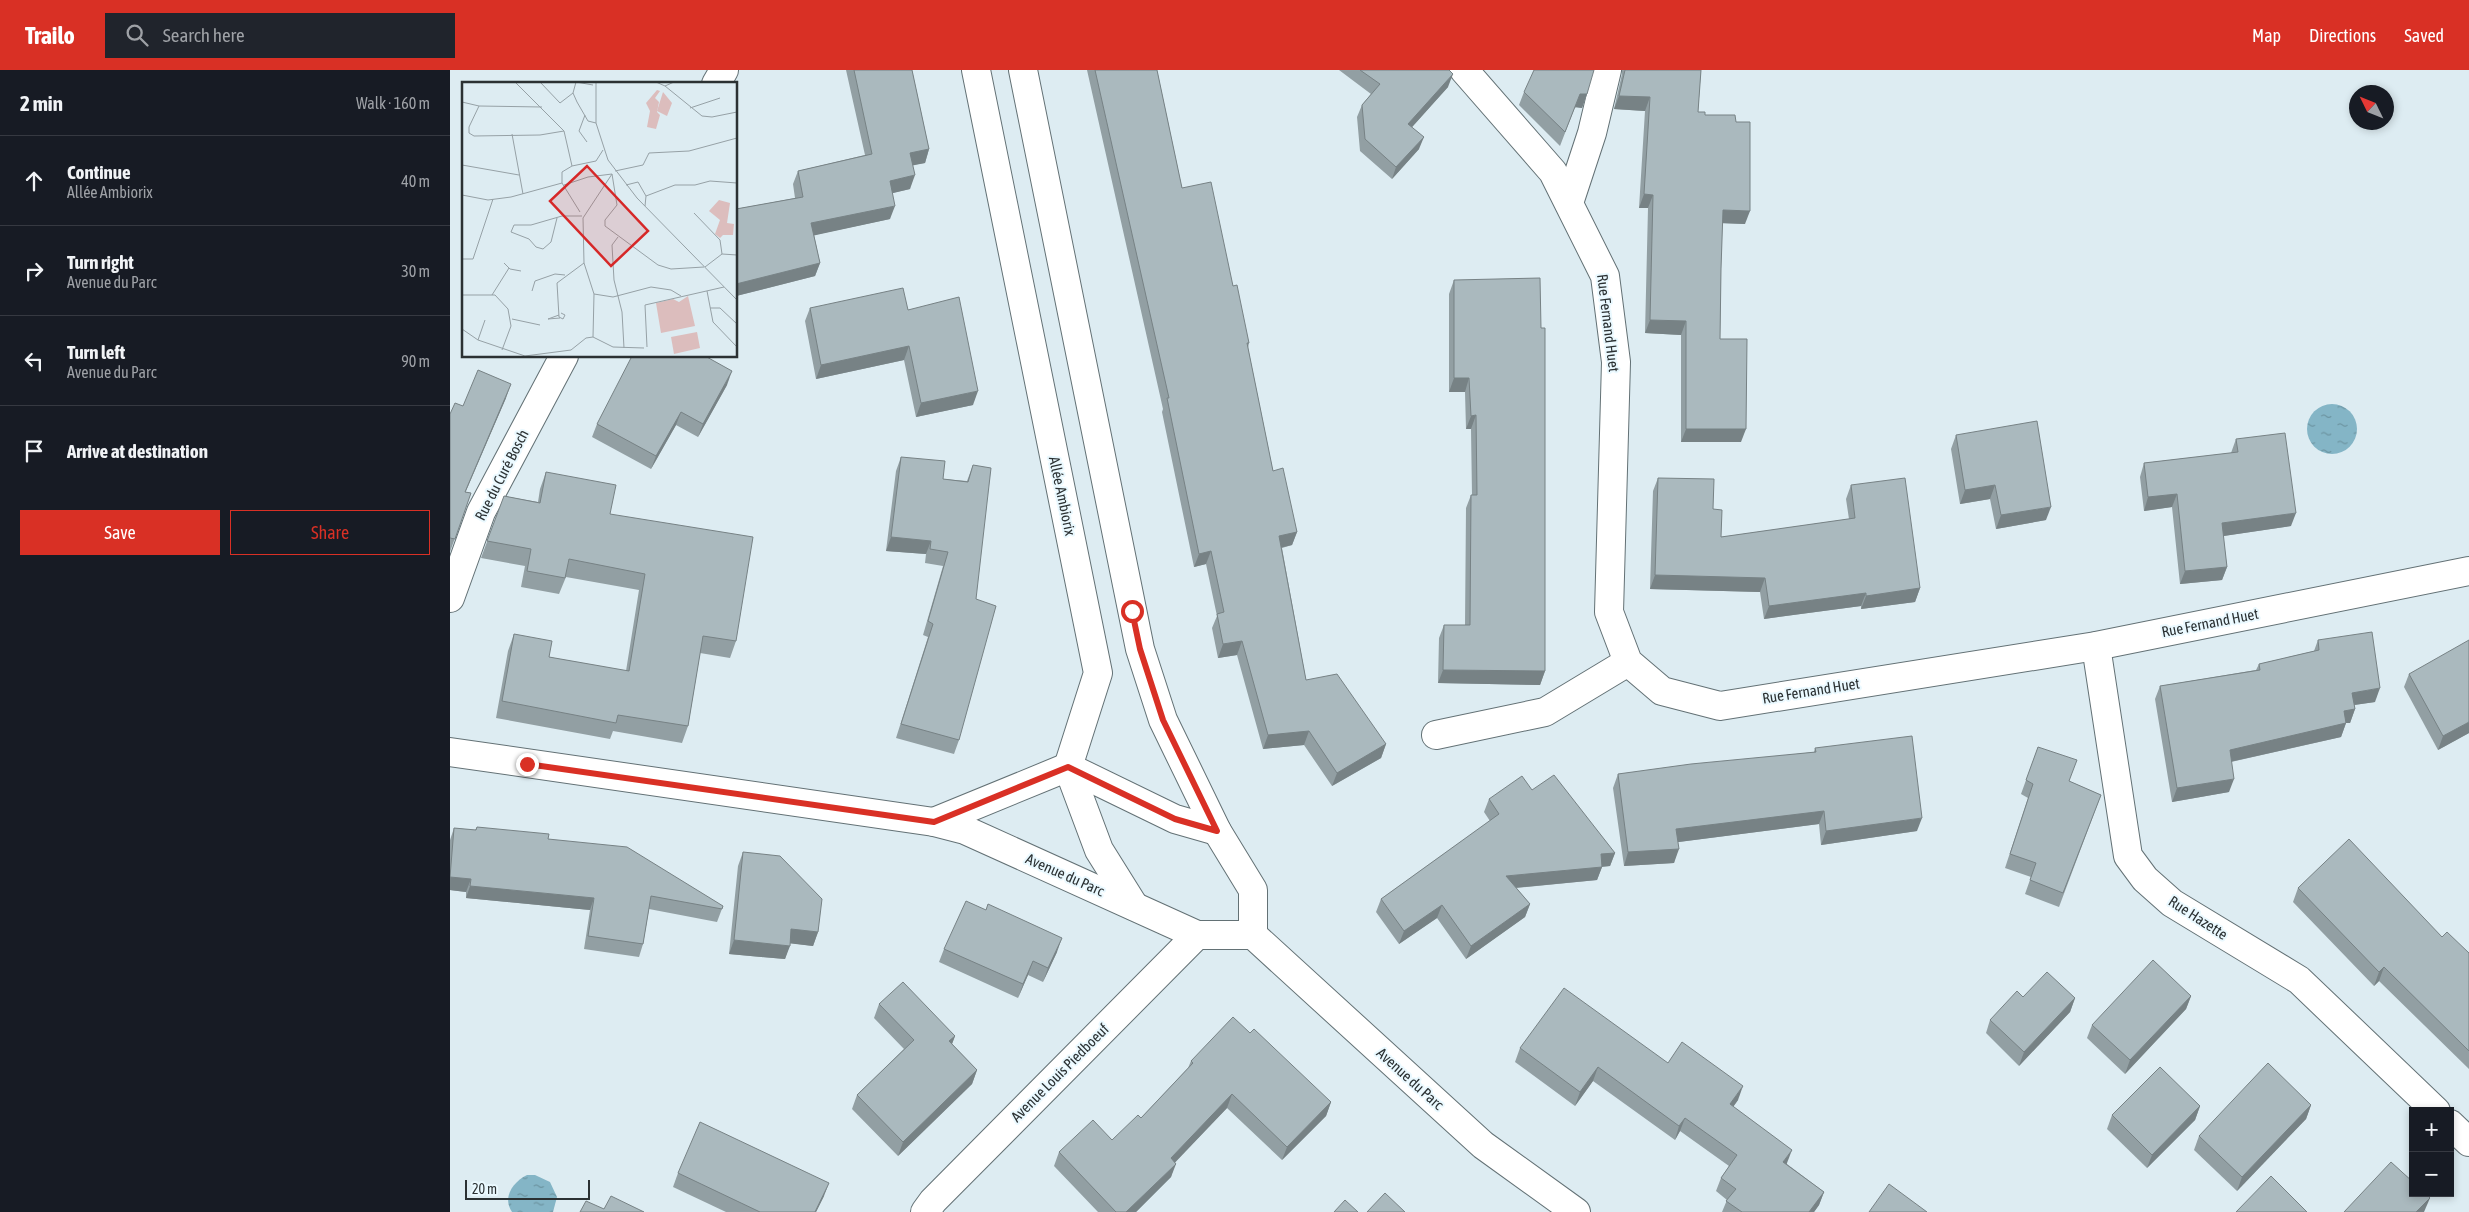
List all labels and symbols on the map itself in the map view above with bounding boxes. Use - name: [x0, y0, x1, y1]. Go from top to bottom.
- inset map: [462, 82, 738, 358]
- north arrow: [2349, 85, 2394, 130]
- street label: Rue Fernand Huet: [1594, 273, 1623, 373]
- street label: Rue du Curé Bosch: [471, 427, 532, 523]
- street label: Allée Ambiorix: [1046, 455, 1079, 537]
- route start: [1121, 600, 1144, 623]
- street label: Rue Fernand Huet: [2160, 605, 2260, 640]
- street label: Rue Fernand Huet: [1761, 674, 1861, 707]
- route end: [516, 753, 539, 776]
- street label: Avenue du Parc: [1023, 850, 1107, 900]
- street label: Rue Hazette: [2166, 892, 2231, 943]
- street label: Avenue Louis Piedboeuf: [1007, 1020, 1112, 1125]
- street label: Avenue du Parc: [1373, 1044, 1448, 1113]
- scale bar: [465, 1177, 590, 1200]

